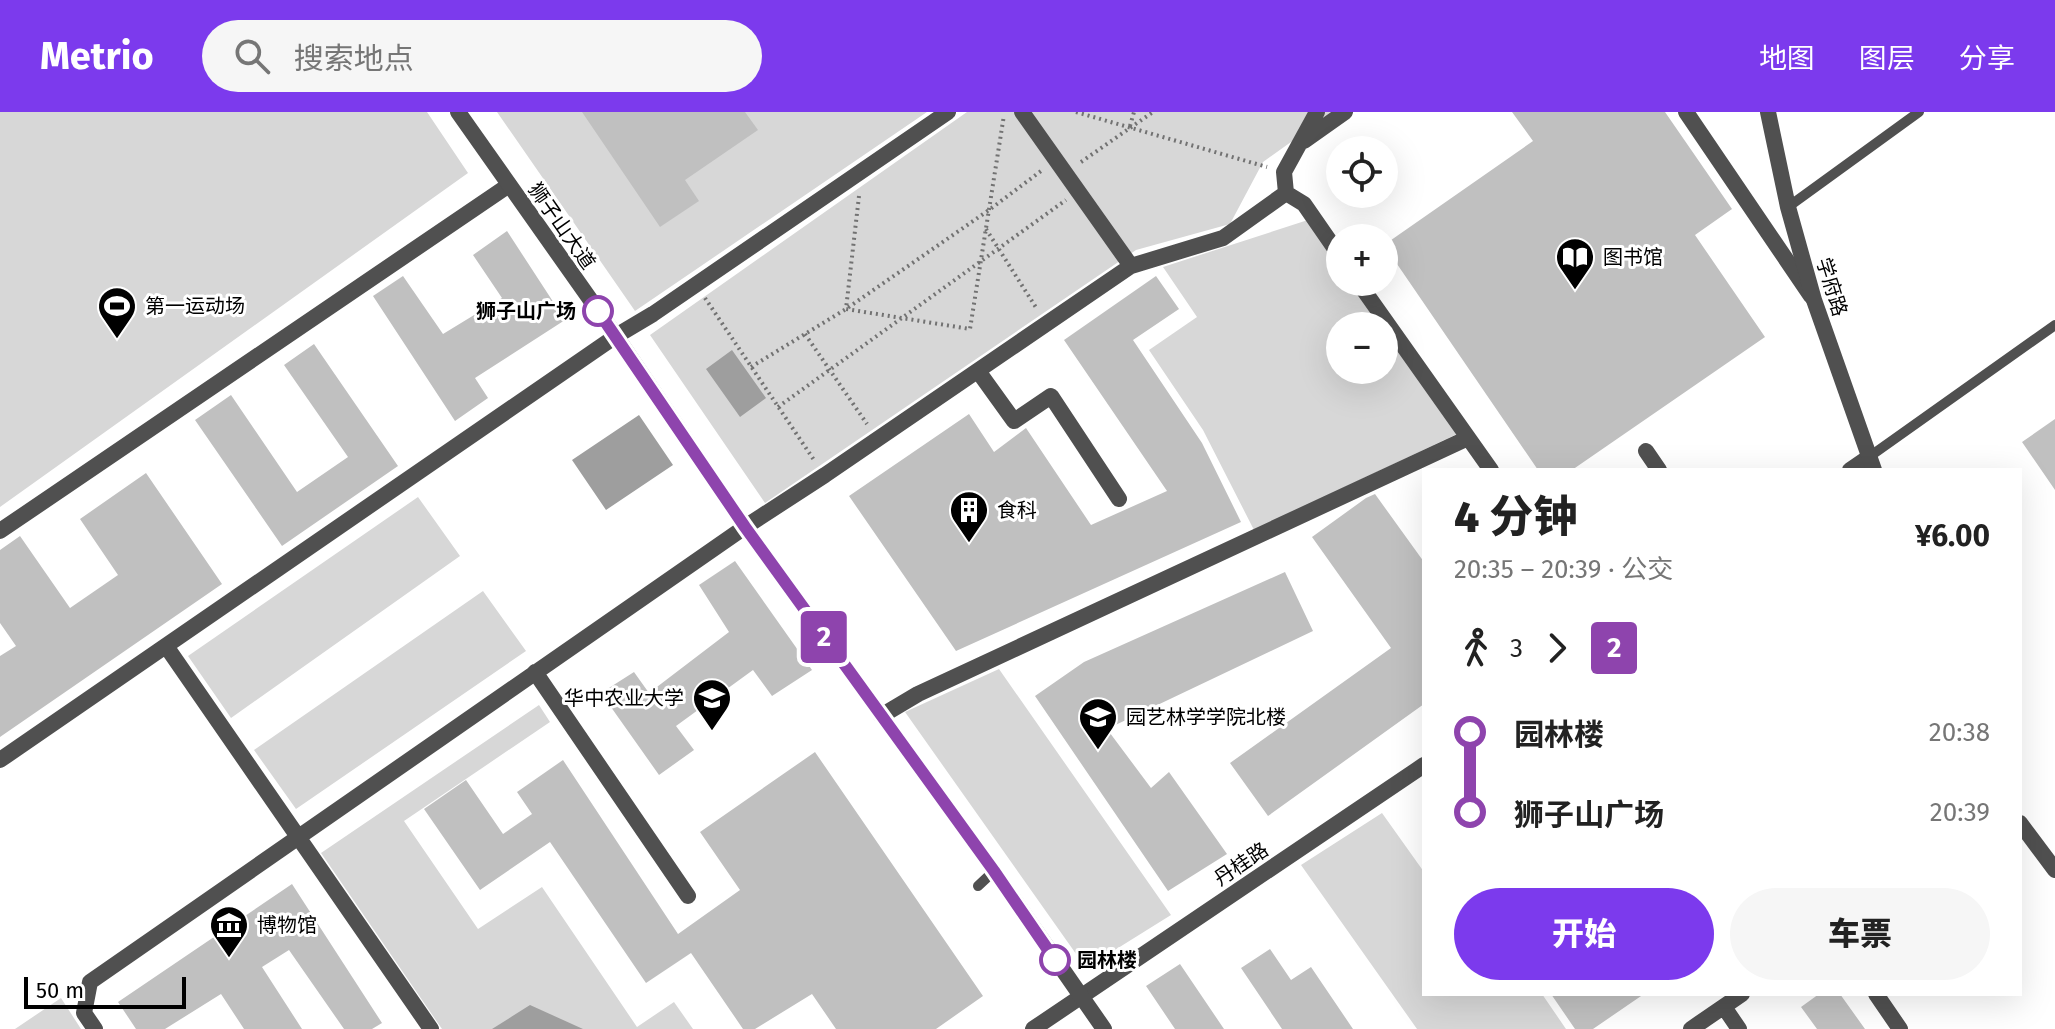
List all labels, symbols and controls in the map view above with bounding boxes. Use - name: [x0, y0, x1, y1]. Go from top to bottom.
- search box: [202, 20, 762, 92]
- text: Metrio: [40, 33, 154, 79]
- icon: search: [230, 34, 274, 78]
- text: 搜索地点: [294, 41, 414, 77]
- text: 地图: [1759, 42, 1815, 75]
- text: 图层: [1859, 42, 1915, 75]
- text: 分享: [1959, 42, 2015, 75]
- map controls: [1326, 136, 1398, 384]
- button: locate: [1326, 136, 1398, 208]
- street label: 狮子山大道: [523, 178, 601, 274]
- button: +: [1326, 224, 1398, 296]
- library icon: 图书馆: [1554, 236, 1596, 291]
- place label: 图书馆: [1603, 245, 1663, 269]
- street label: 学府路: [1812, 255, 1852, 319]
- sports icon: 第一运动场: [96, 285, 138, 340]
- place label: 第一运动场: [145, 294, 245, 318]
- marker: 狮子山广场: [583, 296, 613, 326]
- place label: 狮子山广场: [476, 299, 576, 323]
- button: −: [1326, 312, 1398, 384]
- building icon: 食科: [948, 489, 990, 544]
- text: 4 分钟: [1454, 491, 1577, 544]
- place label: 食科: [997, 498, 1037, 522]
- text: ¥6.00: [1915, 518, 1990, 554]
- text: 20:35 – 20:39 · 公交: [1454, 554, 1673, 585]
- line badge: 2: [798, 611, 850, 663]
- text: 2: [817, 620, 831, 653]
- icon: walk: [1454, 626, 1498, 670]
- icon: forward: [1535, 626, 1579, 670]
- text: 2: [1607, 631, 1621, 664]
- text: 3: [1510, 633, 1523, 664]
- school or university icon: 华中农业大学: [691, 677, 733, 732]
- place label: 华中农业大学: [564, 686, 684, 710]
- school or university icon: 园艺林学学院北楼: [1077, 696, 1119, 751]
- place label: 园艺林学学院北楼: [1126, 705, 1286, 729]
- text: 园林楼: [1514, 717, 1604, 753]
- text: 20:38: [1929, 717, 1990, 748]
- text: 狮子山广场: [1514, 797, 1664, 833]
- text: 20:39: [1930, 797, 1990, 828]
- street label: 丹桂路: [1209, 837, 1273, 891]
- button: 开始: [1454, 888, 1714, 980]
- button: 车票: [1730, 888, 1990, 980]
- museum icon: 博物馆: [208, 904, 250, 959]
- place label: 博物馆: [257, 913, 317, 937]
- marker: 园林楼: [1040, 945, 1070, 975]
- place label: 园林楼: [1077, 948, 1137, 972]
- scale bar: [24, 973, 186, 1009]
- text: 50 m: [36, 977, 84, 1004]

